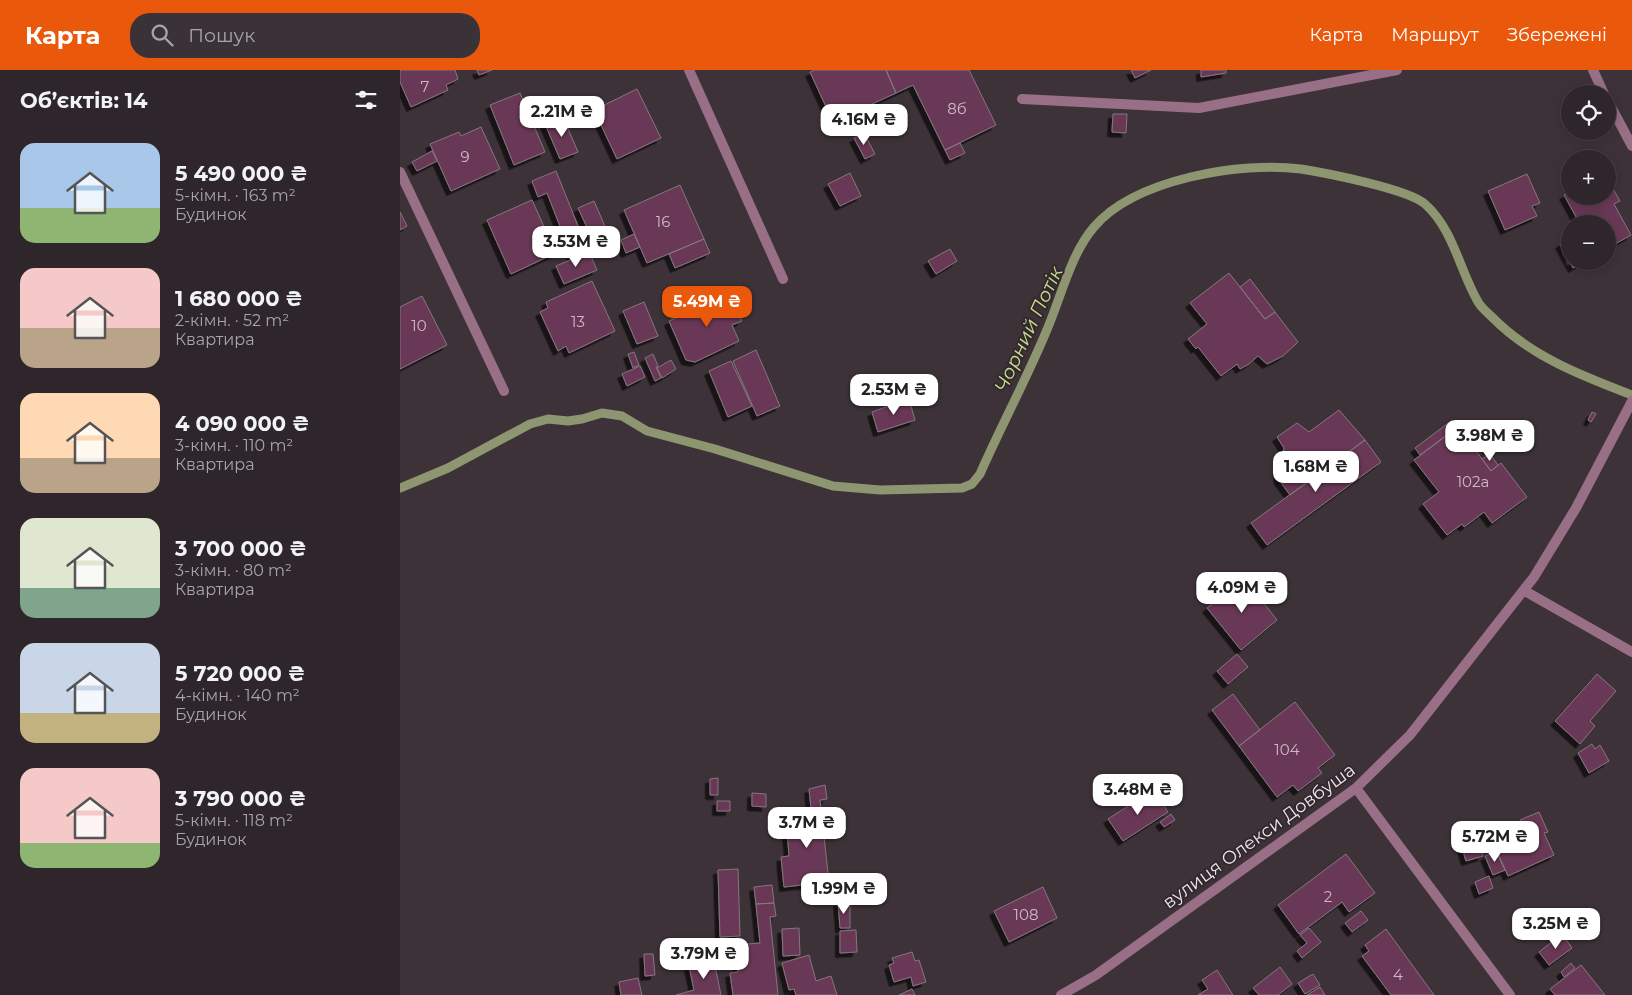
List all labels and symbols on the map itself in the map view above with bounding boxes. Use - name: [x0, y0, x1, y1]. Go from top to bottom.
- house number: 7: [421, 77, 430, 96]
- pin: 2.21M ₴: [516, 96, 608, 138]
- house number: 8б: [947, 99, 967, 118]
- pin: 4.16M ₴: [818, 104, 910, 146]
- house number: 9: [460, 147, 470, 166]
- house number: 16: [656, 212, 670, 231]
- pin: 3.53M ₴: [530, 226, 622, 268]
- water label: Чорний Потік: [989, 262, 1068, 396]
- pin: 5.49M ₴: [661, 286, 753, 328]
- house number: 13: [571, 312, 585, 331]
- house number: 10: [411, 316, 427, 335]
- pin: 2.53M ₴: [848, 374, 940, 416]
- pin: 3.98M ₴: [1444, 420, 1536, 462]
- pin: 1.68M ₴: [1270, 450, 1362, 493]
- house number: 102а: [1457, 472, 1489, 491]
- pin: 4.09M ₴: [1196, 572, 1288, 614]
- house number: 104: [1274, 740, 1300, 759]
- street label: вулиця Олекси Довбуша: [1159, 759, 1359, 913]
- pin: 3.48M ₴: [1092, 774, 1184, 816]
- pin: 3.7M ₴: [766, 806, 848, 849]
- pin: 5.72M ₴: [1449, 820, 1541, 863]
- pin: 1.99M ₴: [798, 872, 890, 915]
- house number: 2: [1324, 887, 1332, 906]
- house number: 108: [1014, 905, 1038, 924]
- pin: 3.25M ₴: [1510, 908, 1602, 950]
- pin: 3.79M ₴: [658, 938, 750, 980]
- house number: 4: [1393, 965, 1403, 984]

